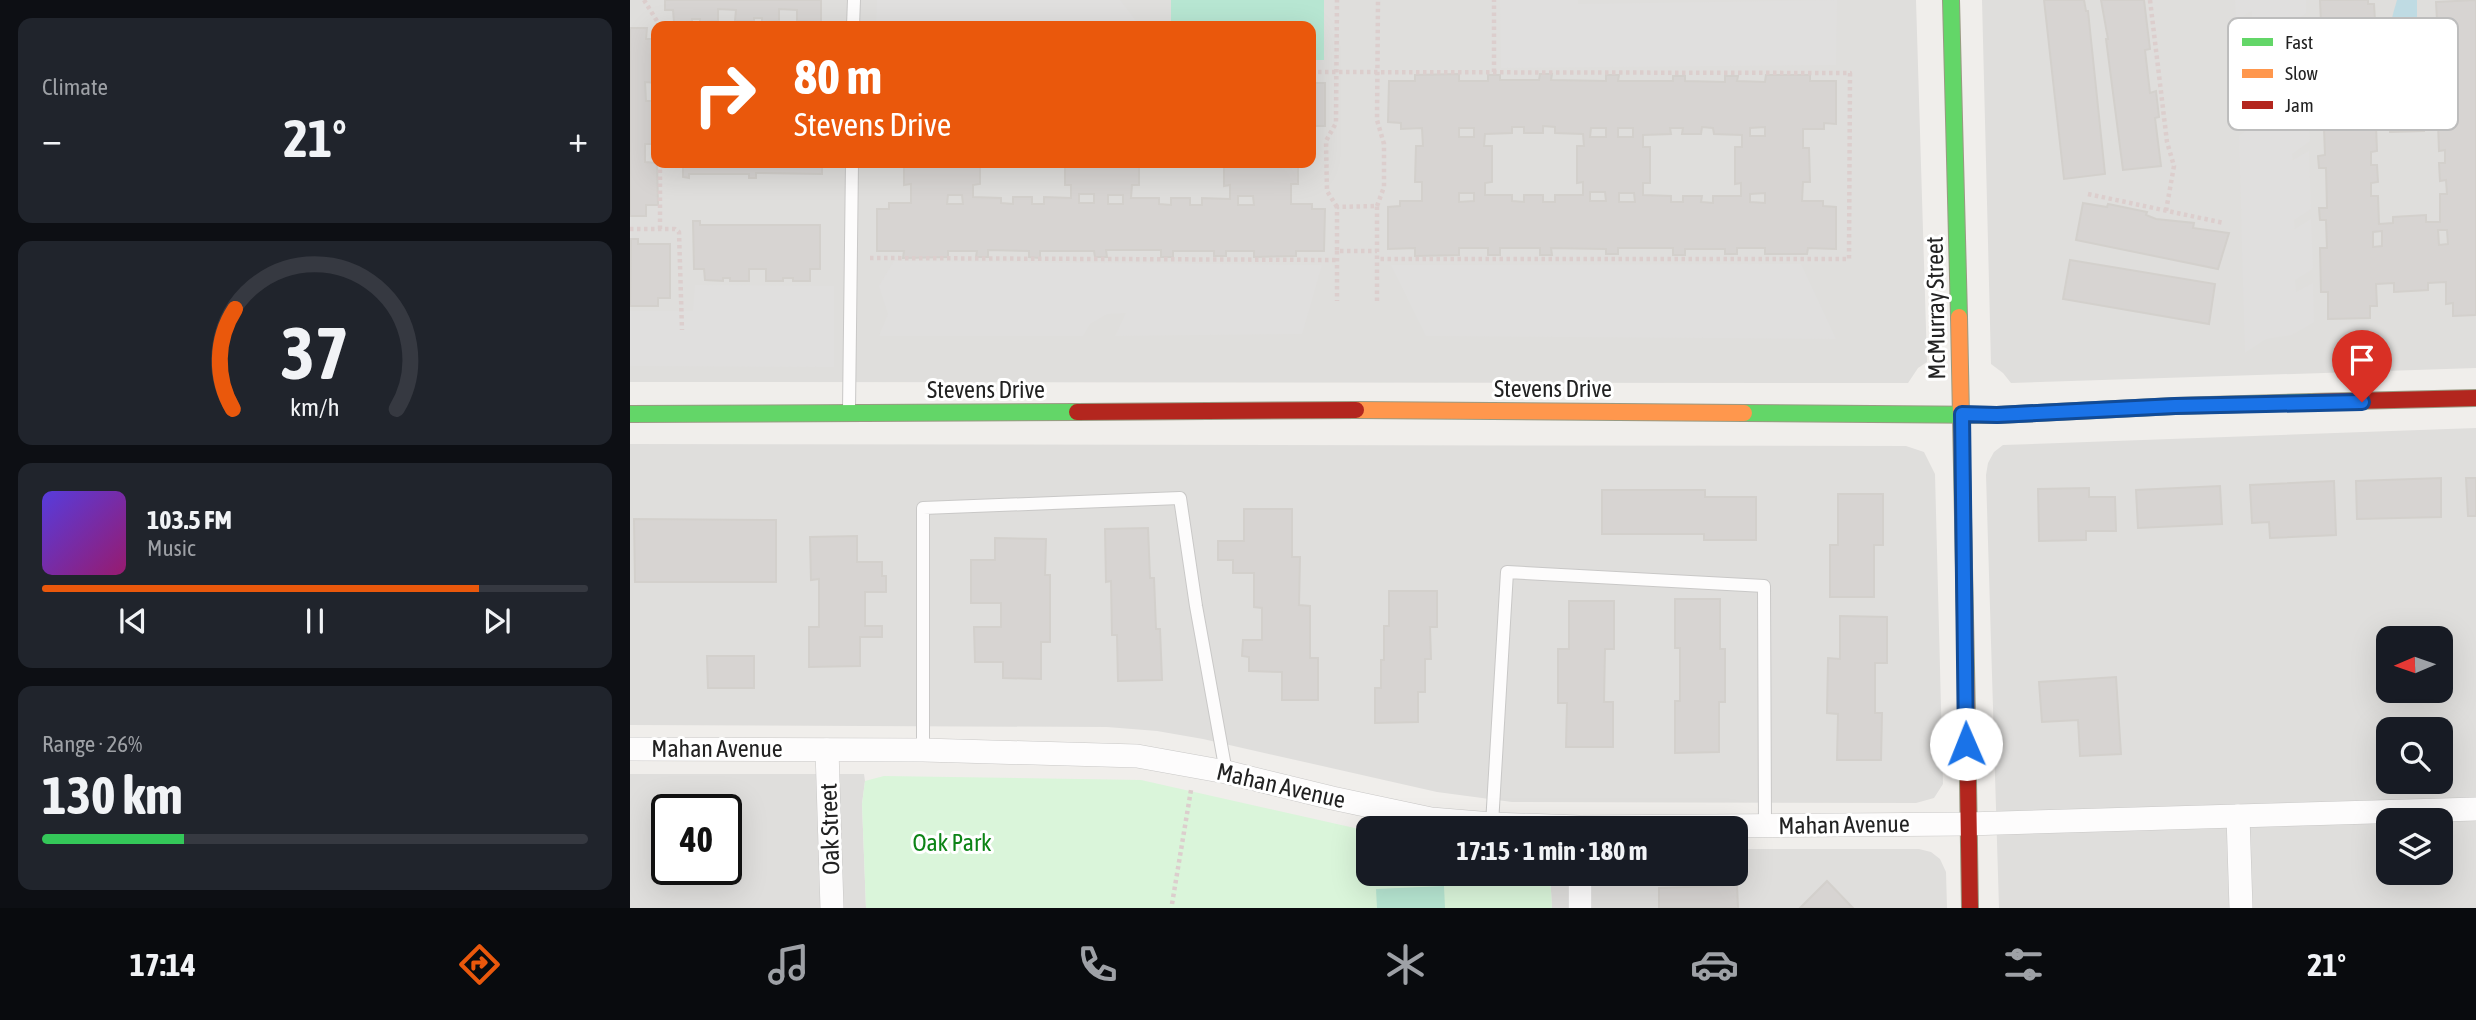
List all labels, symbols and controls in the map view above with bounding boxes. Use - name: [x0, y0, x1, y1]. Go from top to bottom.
- legend: [2228, 18, 2458, 130]
- text: Fast: [2285, 31, 2313, 53]
- text: 80 m: [794, 48, 882, 104]
- icon: right: [679, 49, 770, 140]
- text: Slow: [2285, 62, 2319, 84]
- text: Climate: [42, 74, 108, 100]
- text: Jam: [2285, 94, 2314, 116]
- text: Stevens Drive: [794, 106, 951, 143]
- text: 21°: [283, 108, 347, 168]
- text: −: [42, 117, 62, 160]
- text: +: [568, 117, 588, 160]
- street label: McMurray Street: [1921, 236, 1950, 380]
- text: 37: [281, 311, 349, 394]
- pin: [2332, 330, 2392, 402]
- icon: arrive: [2343, 341, 2381, 379]
- street label: Stevens Drive: [1494, 375, 1612, 402]
- street label: Stevens Drive: [927, 376, 1045, 403]
- text: km/h: [290, 393, 340, 421]
- text: 103.5 FM: [147, 505, 232, 535]
- text: Music: [147, 535, 195, 561]
- icon: previous: [114, 602, 152, 640]
- icon: pause: [296, 602, 334, 640]
- icon: next: [478, 602, 516, 640]
- north arrow: [2376, 626, 2454, 704]
- map controls: [2376, 626, 2453, 885]
- position arrow: [1929, 707, 2003, 781]
- button: search: [2376, 717, 2453, 794]
- text: Range · 26%: [42, 731, 142, 757]
- street label: Mahan Avenue: [651, 735, 783, 762]
- street label: Mahan Avenue: [1214, 758, 1348, 813]
- text: 130 km: [42, 765, 183, 825]
- street label: Oak Street: [814, 783, 845, 875]
- speed limit sign: 40: [651, 794, 742, 885]
- button: layers: [2376, 808, 2453, 885]
- street label: Mahan Avenue: [1778, 810, 1910, 839]
- park label: Oak Park: [912, 829, 992, 856]
- text: 17:15 · 1 min · 180 m: [1457, 836, 1647, 866]
- icon: directions: [455, 940, 504, 989]
- icon: music: [764, 940, 813, 989]
- icon: phone: [1073, 940, 1122, 989]
- icon: climate: [1381, 940, 1430, 989]
- icon: car: [1690, 940, 1739, 989]
- icon: filters: [1999, 940, 2048, 989]
- text: 17:14: [130, 946, 196, 983]
- text: 21°: [2307, 946, 2346, 983]

